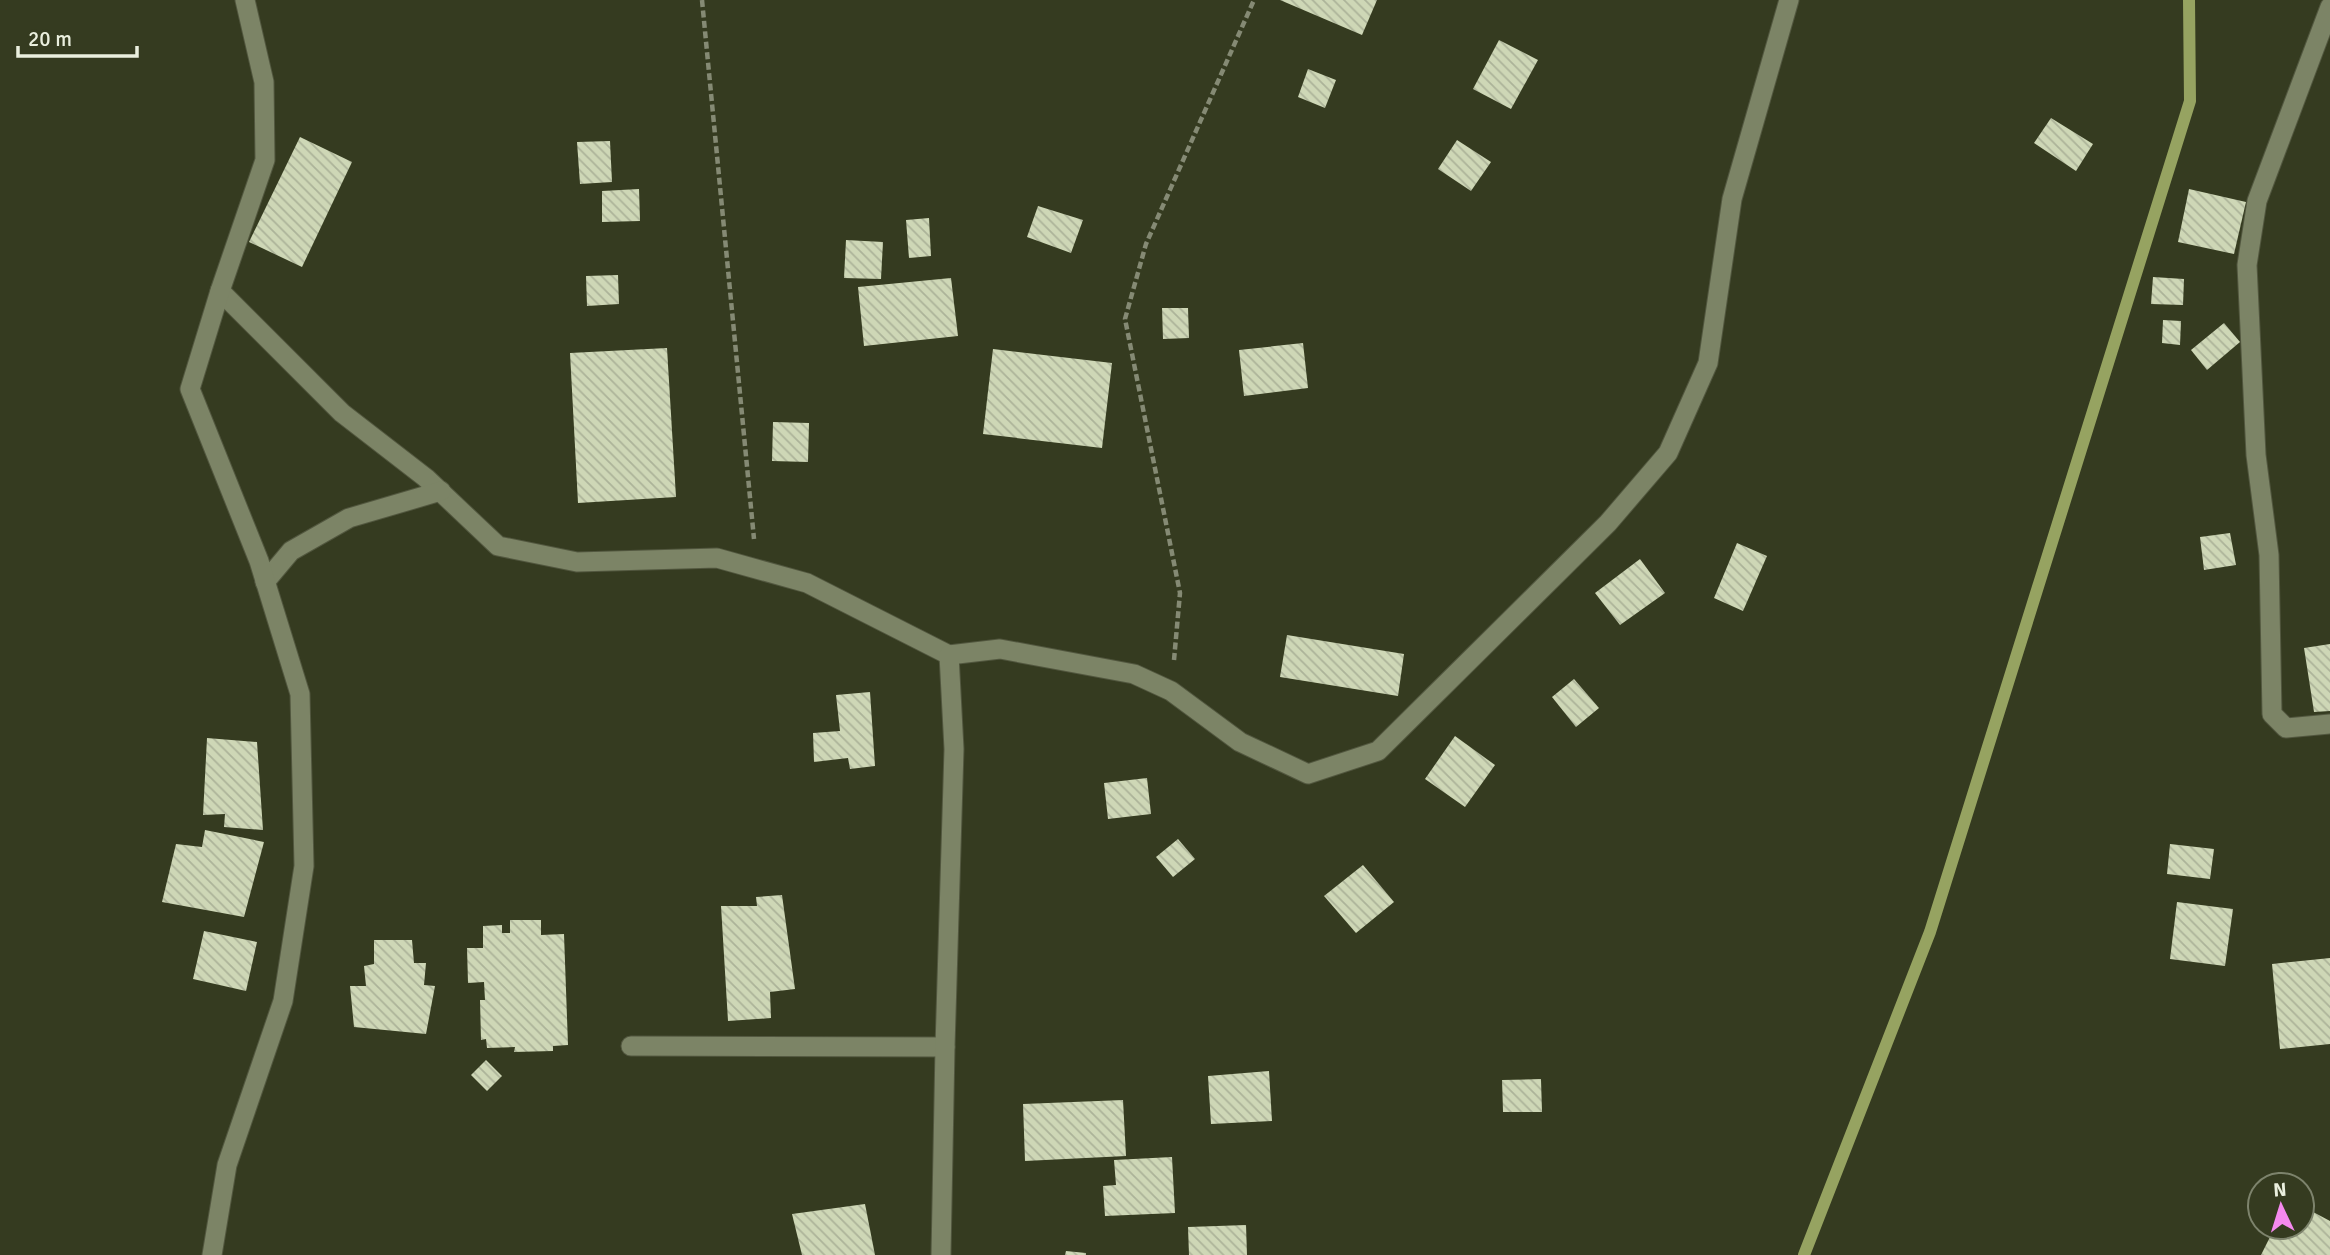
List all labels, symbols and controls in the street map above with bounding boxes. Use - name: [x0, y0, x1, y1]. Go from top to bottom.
- scale bar: [18, 14, 136, 58]
- text: 20 m: [28, 26, 72, 52]
- north arrow: [2246, 1171, 2316, 1241]
- text: N: [2272, 1178, 2287, 1202]

